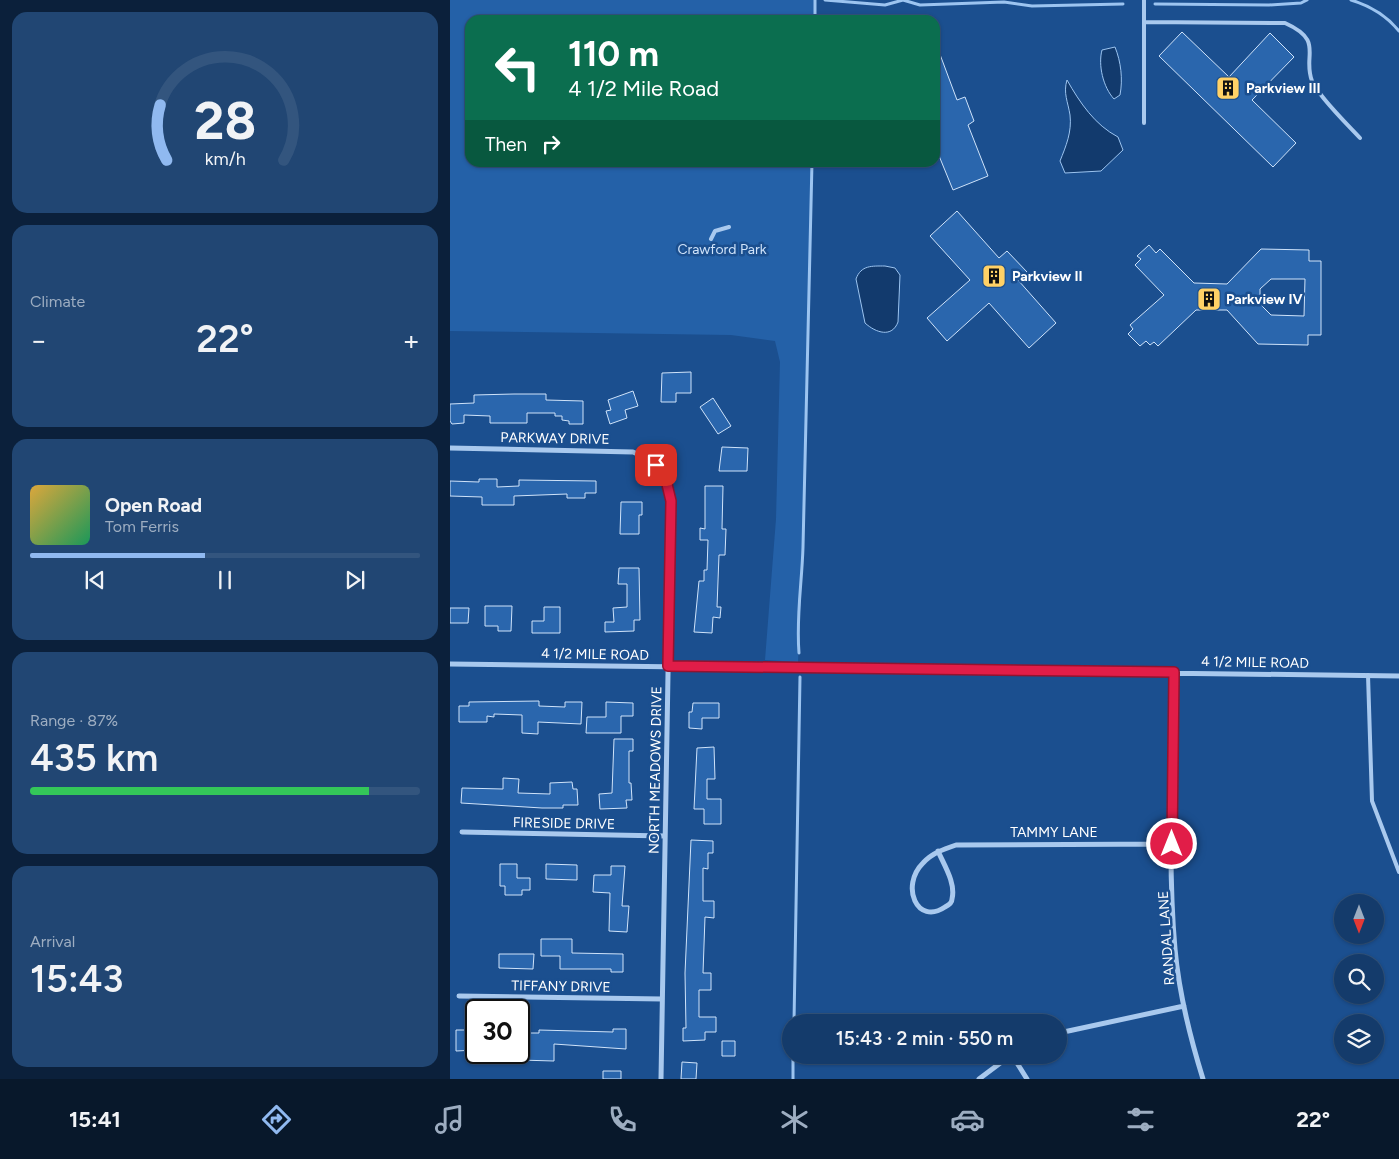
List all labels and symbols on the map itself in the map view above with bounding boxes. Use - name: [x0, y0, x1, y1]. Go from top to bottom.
- building icon: Parkview III: [1215, 75, 1241, 101]
- place label: Parkview III: [1246, 80, 1321, 97]
- park label: Crawford Park: [677, 241, 767, 258]
- building icon: Parkview II: [981, 263, 1007, 289]
- place label: Parkview II: [1012, 268, 1083, 285]
- building icon: Parkview IV: [1196, 286, 1222, 312]
- place label: Parkview IV: [1226, 291, 1303, 308]
- street label: PARKWAY DRIVE: [500, 429, 610, 448]
- pin: [635, 444, 677, 486]
- street label: 4 1/2 MILE ROAD: [541, 645, 649, 664]
- street label: 4 1/2 MILE ROAD: [1201, 653, 1309, 672]
- street label: NORTH MEADOWS DRIVE: [646, 686, 665, 854]
- street label: FIRESIDE DRIVE: [513, 814, 615, 833]
- position arrow: [1145, 817, 1197, 869]
- street label: TAMMY LANE: [1010, 824, 1098, 841]
- street label: RANDAL LANE: [1155, 890, 1178, 986]
- north arrow: [1334, 894, 1384, 944]
- street label: TIFFANY DRIVE: [511, 977, 611, 996]
- speed limit sign: 30: [465, 999, 530, 1064]

